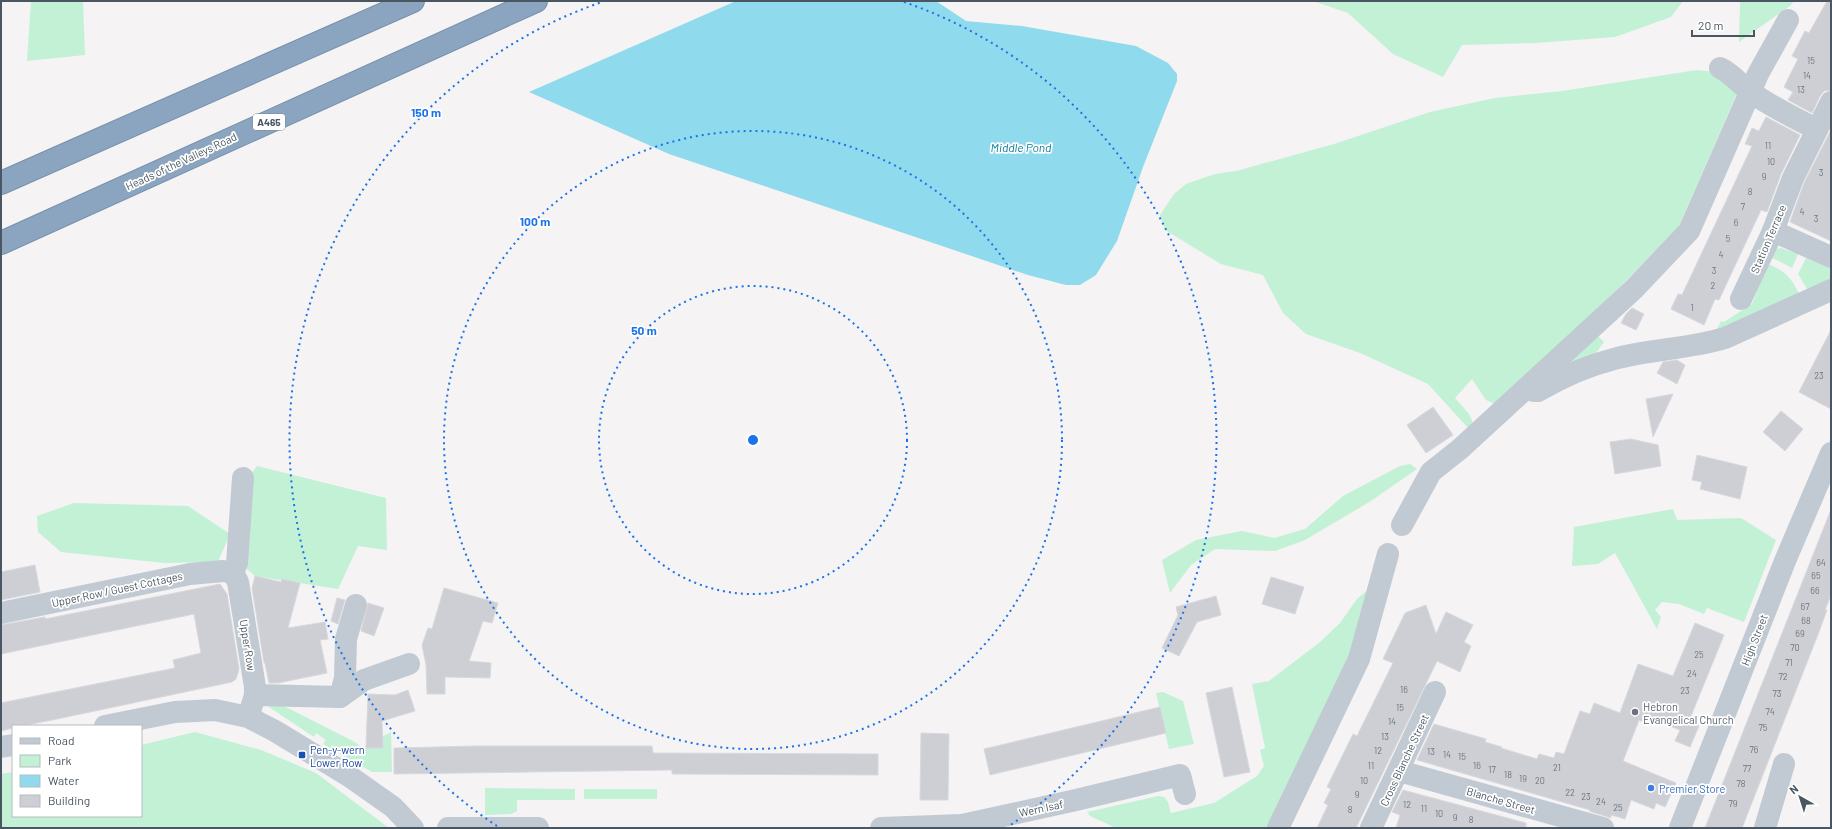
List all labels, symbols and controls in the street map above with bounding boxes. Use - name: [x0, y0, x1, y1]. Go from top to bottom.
- scale bar: [1692, 12, 1754, 38]
- text: 20 m: [1698, 18, 1724, 32]
- house number: 15: [1807, 55, 1815, 66]
- house number: 14: [1803, 70, 1811, 81]
- house number: 13: [1797, 84, 1805, 95]
- text: 150 m: [411, 105, 441, 119]
- road number: A465: [253, 114, 285, 130]
- street label: Heads of the Valleys Road: [123, 130, 239, 192]
- water label: Middle Pond: [991, 140, 1052, 154]
- house number: 11: [1765, 140, 1771, 151]
- house number: 10: [1767, 156, 1775, 167]
- house number: 3: [1819, 167, 1824, 178]
- house number: 9: [1762, 171, 1767, 182]
- house number: 8: [1748, 186, 1753, 197]
- house number: 7: [1741, 201, 1746, 212]
- street label: Station Terrace: [1748, 203, 1788, 275]
- house number: 4: [1800, 206, 1805, 217]
- house number: 3: [1814, 213, 1819, 224]
- text: 100 m: [520, 214, 550, 228]
- house number: 6: [1734, 217, 1739, 228]
- house number: 5: [1726, 233, 1731, 244]
- house number: 4: [1719, 249, 1724, 260]
- house number: 3: [1712, 265, 1717, 276]
- house number: 2: [1711, 280, 1716, 291]
- house number: 1: [1690, 302, 1694, 313]
- text: 50 m: [631, 323, 657, 337]
- house number: 23: [1814, 370, 1824, 381]
- centre of rings: [746, 433, 760, 447]
- house number: 64: [1816, 557, 1826, 568]
- street label: Upper Row / Guest Cottages: [50, 569, 184, 609]
- house number: 65: [1811, 570, 1821, 581]
- house number: 66: [1810, 585, 1820, 596]
- house number: 67: [1801, 601, 1810, 612]
- street label: High Street: [1738, 612, 1770, 668]
- house number: 68: [1801, 615, 1811, 626]
- street label: Upper Row: [238, 618, 258, 672]
- house number: 69: [1795, 628, 1805, 639]
- house number: 70: [1790, 642, 1800, 653]
- house number: 25: [1694, 649, 1704, 660]
- house number: 71: [1785, 657, 1793, 668]
- house number: 24: [1687, 668, 1697, 679]
- house number: 72: [1778, 671, 1788, 682]
- house number: 16: [1400, 684, 1408, 695]
- house number: 23: [1680, 685, 1690, 696]
- house number: 73: [1773, 688, 1782, 699]
- place label: Hebron Evangelical Church: [1643, 700, 1734, 726]
- house number: 15: [1396, 702, 1404, 713]
- house number: 74: [1765, 706, 1775, 717]
- marker: Hebron Evangelical Church: [1630, 707, 1640, 717]
- street label: Cross Blanche Street: [1377, 712, 1431, 808]
- house number: 14: [1388, 716, 1396, 727]
- house number: 75: [1759, 722, 1768, 733]
- legend: [12, 725, 142, 817]
- house number: 13: [1381, 731, 1389, 742]
- text: Road: [48, 733, 75, 747]
- place label: Pen-y-wern Lower Row: [310, 743, 365, 769]
- house number: 76: [1750, 744, 1759, 755]
- house number: 12: [1374, 745, 1382, 756]
- house number: 13: [1427, 746, 1435, 757]
- house number: 14: [1443, 749, 1451, 760]
- marker: Pen-y-wern Lower Row: [297, 750, 307, 760]
- house number: 15: [1458, 751, 1466, 762]
- text: Park: [48, 753, 72, 767]
- house number: 11: [1368, 760, 1374, 771]
- house number: 16: [1473, 760, 1481, 771]
- house number: 21: [1553, 762, 1561, 773]
- house number: 77: [1743, 763, 1752, 774]
- house number: 17: [1488, 764, 1496, 775]
- house number: 18: [1504, 769, 1512, 780]
- text: Water: [48, 773, 80, 787]
- house number: 19: [1519, 773, 1527, 784]
- house number: 10: [1360, 775, 1368, 786]
- house number: 20: [1535, 775, 1545, 786]
- north arrow: [1780, 777, 1820, 817]
- house number: 78: [1737, 778, 1746, 789]
- text: N: [1786, 781, 1800, 796]
- place label: Premier Store: [1659, 782, 1725, 795]
- marker: Premier Store: [1646, 783, 1656, 793]
- street label: Blanche Street: [1465, 784, 1537, 816]
- house number: 22: [1565, 787, 1575, 798]
- house number: 9: [1355, 789, 1360, 800]
- house number: 23: [1581, 791, 1591, 802]
- text: Building: [48, 793, 90, 807]
- house number: 24: [1596, 796, 1606, 807]
- street label: Wern Isaf: [1018, 797, 1064, 819]
- house number: 79: [1729, 798, 1738, 809]
- house number: 12: [1403, 799, 1411, 810]
- house number: 25: [1613, 802, 1623, 813]
- house number: 11: [1421, 803, 1427, 814]
- house number: 8: [1348, 804, 1353, 815]
- house number: 10: [1435, 808, 1443, 819]
- house number: 9: [1453, 812, 1458, 823]
- house number: 8: [1469, 814, 1474, 825]

